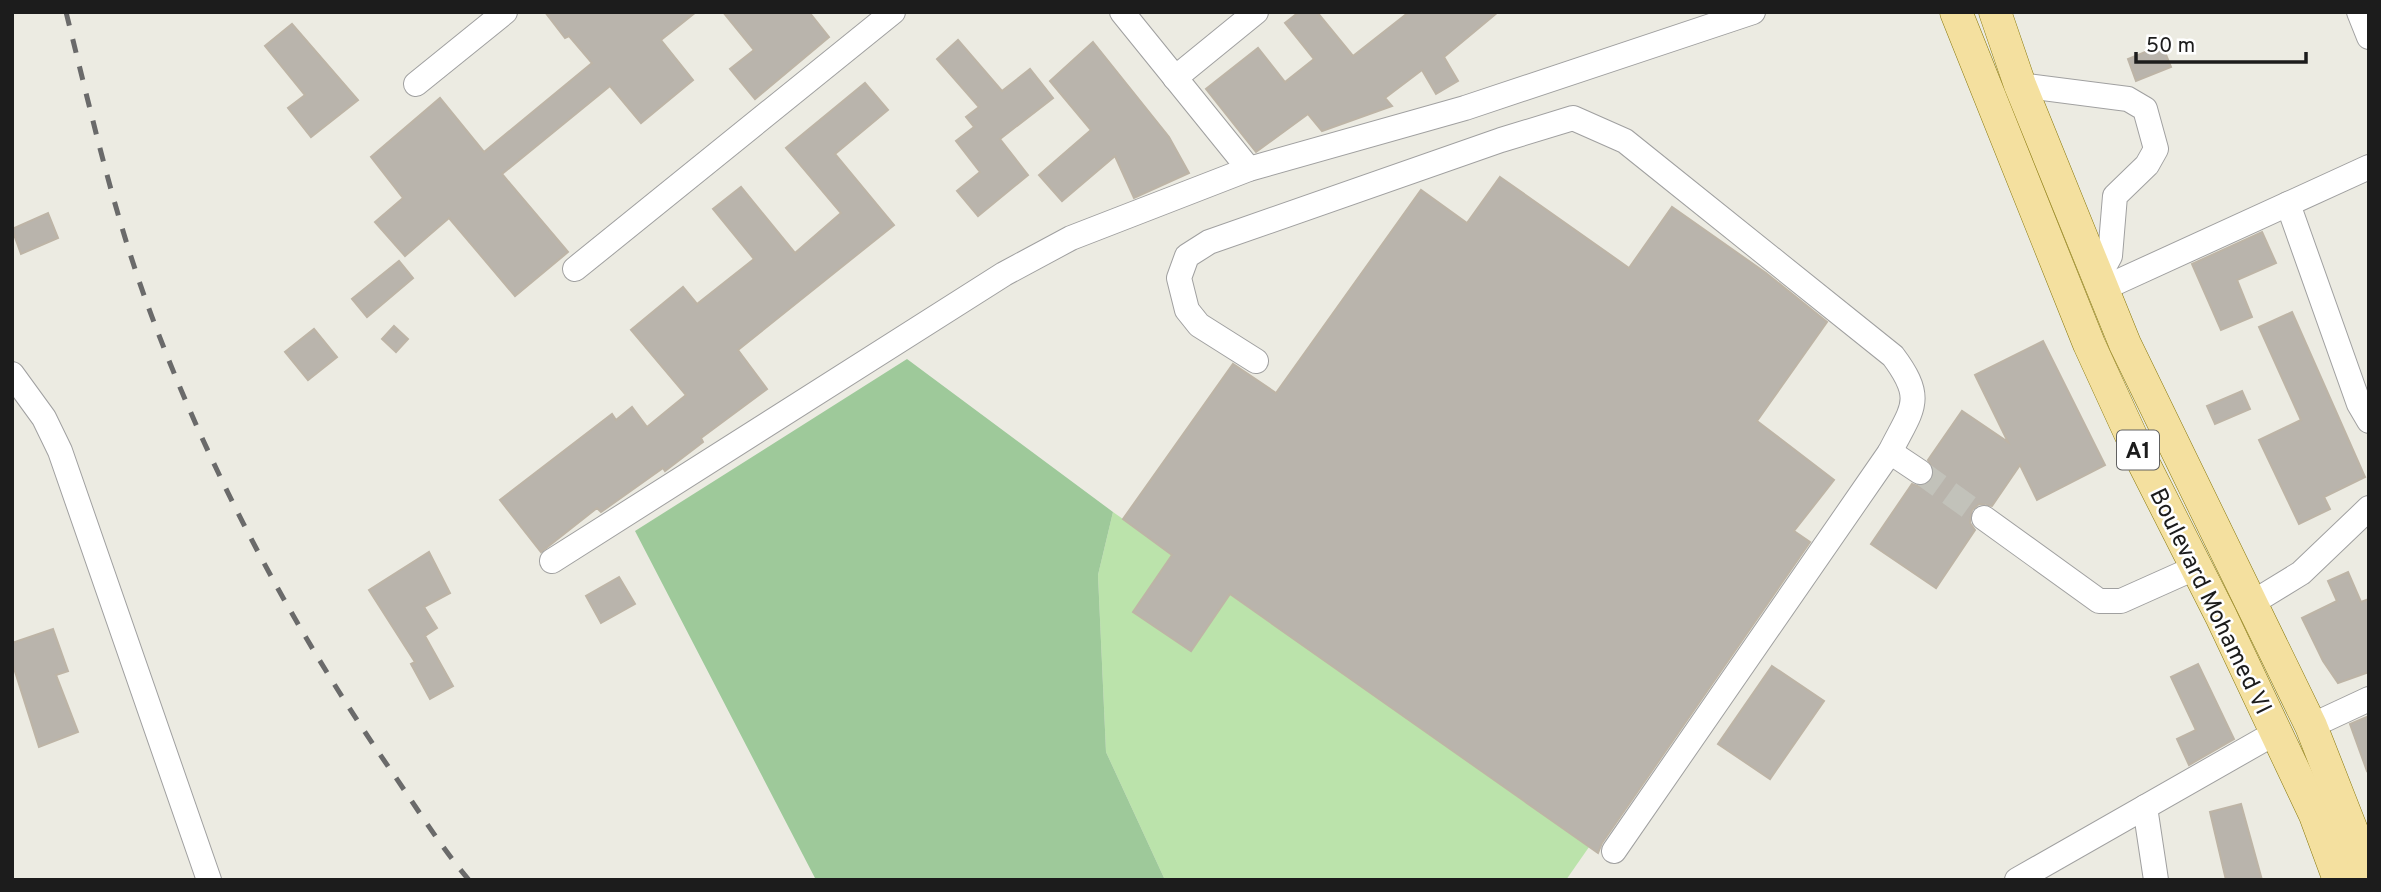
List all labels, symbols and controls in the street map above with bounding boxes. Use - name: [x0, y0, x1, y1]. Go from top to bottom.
- scale bar: [2136, 21, 2306, 65]
- text: 50 m: [2146, 33, 2195, 60]
- road number: A1: [2117, 431, 2159, 470]
- street label: Boulevard Mohamed VI: [2141, 484, 2277, 720]

